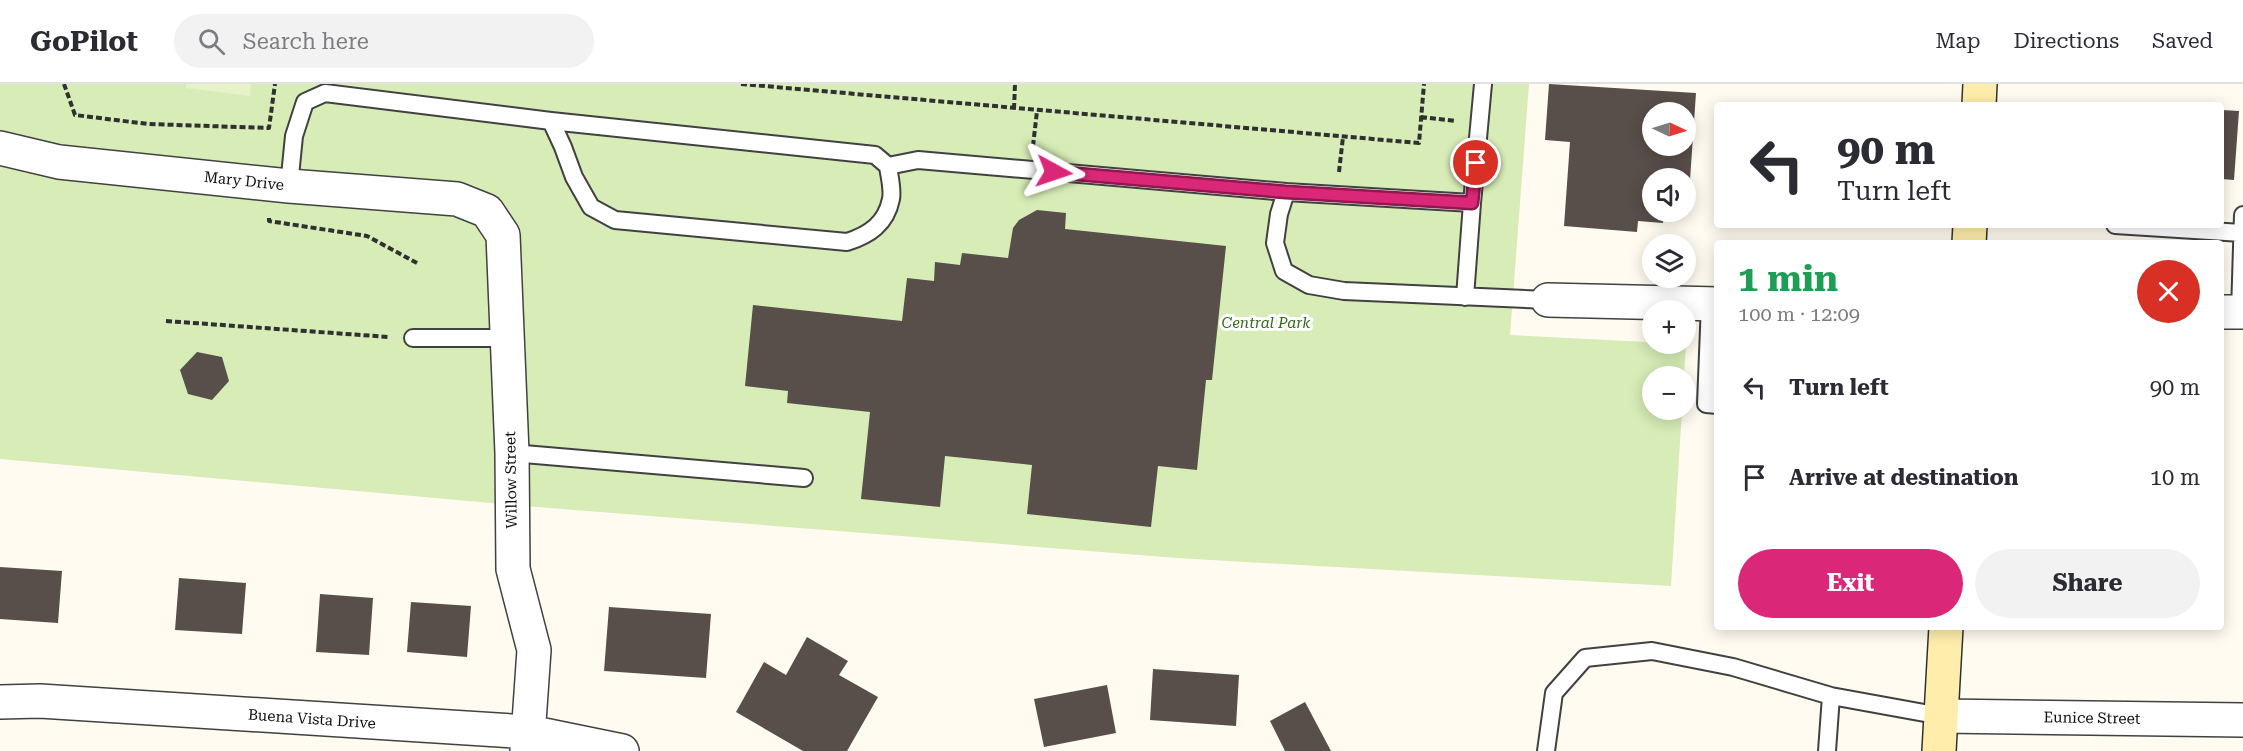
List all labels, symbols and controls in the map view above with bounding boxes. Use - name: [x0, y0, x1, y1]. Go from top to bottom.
- search box: [174, 14, 594, 68]
- text: GoPilot: [30, 25, 138, 58]
- icon: search: [195, 25, 228, 58]
- text: Search here: [243, 29, 369, 54]
- text: Map: [1936, 29, 1980, 53]
- text: Directions: [2013, 29, 2119, 53]
- text: Saved: [2152, 29, 2213, 53]
- north arrow: [1642, 102, 1696, 156]
- map controls: [1642, 102, 1696, 420]
- text: 90 m: [1837, 125, 1935, 174]
- icon: left: [1738, 126, 1816, 204]
- pin: [1450, 137, 1501, 188]
- position arrow: [1022, 140, 1086, 204]
- icon: arrive: [1459, 146, 1492, 179]
- street label: Mary Drive: [203, 168, 285, 194]
- button: sound: [1642, 168, 1696, 222]
- text: Turn left: [1837, 175, 1951, 207]
- button: layers: [1642, 234, 1696, 288]
- text: 1 min: [1738, 258, 1838, 300]
- button: close: [2137, 260, 2200, 323]
- button: +: [1642, 300, 1696, 354]
- text: 100 m · 12:09: [1738, 302, 1860, 326]
- park label: Central Park: [1222, 314, 1311, 332]
- button: −: [1642, 366, 1696, 420]
- icon: left: [1738, 371, 1771, 404]
- text: Turn left: [1789, 375, 1889, 400]
- text: 90 m: [2150, 375, 2200, 400]
- street label: Willow Street: [501, 431, 521, 529]
- icon: arrive: [1738, 461, 1771, 494]
- text: Arrive at destination: [1789, 465, 2018, 490]
- text: 10 m: [2150, 465, 2200, 490]
- button: Exit: [1738, 549, 1963, 618]
- button: Share: [1975, 549, 2200, 618]
- street label: Buena Vista Drive: [247, 706, 377, 732]
- street label: Eunice Street: [2043, 708, 2141, 728]

